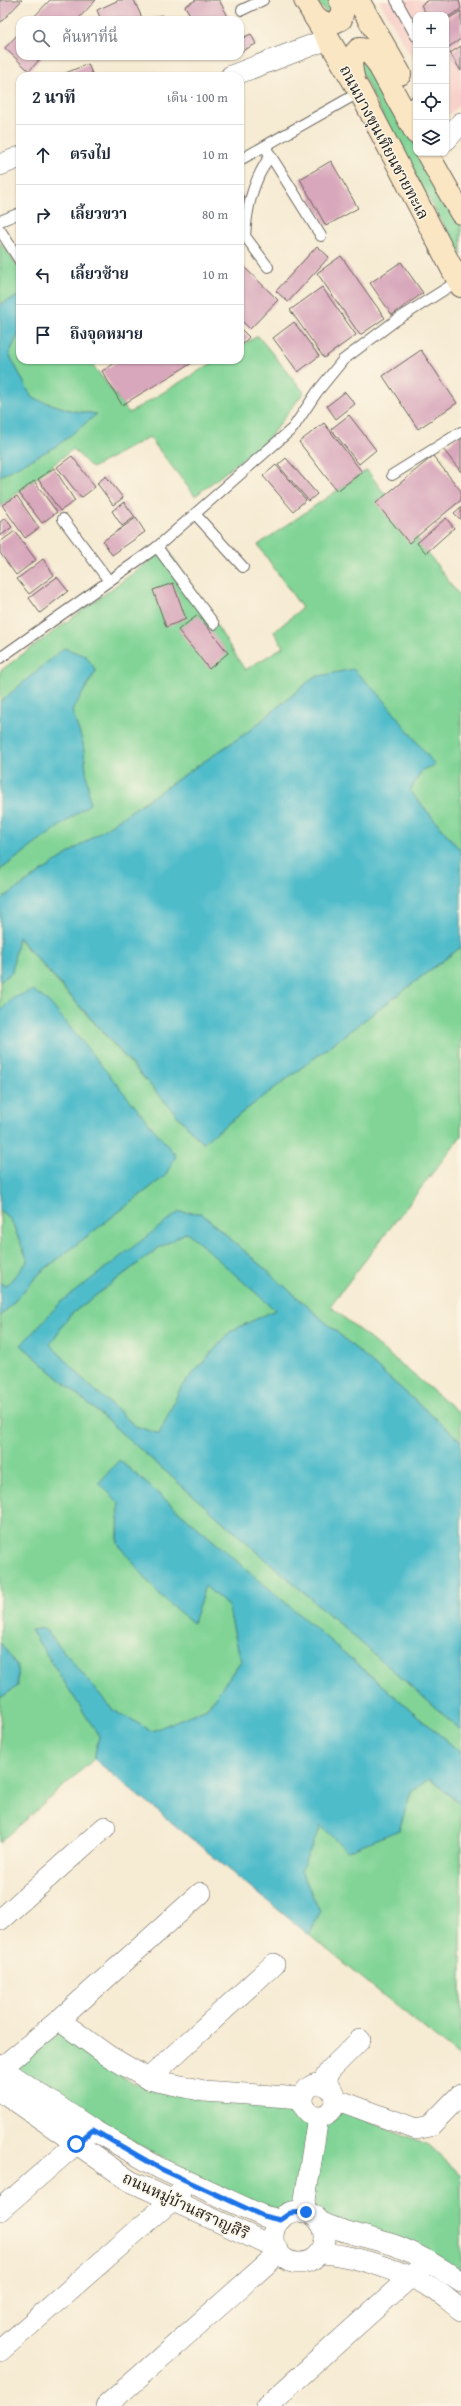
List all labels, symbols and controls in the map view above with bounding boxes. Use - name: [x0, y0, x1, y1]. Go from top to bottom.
- map controls: [413, 12, 449, 156]
- button: +: [413, 12, 449, 48]
- search box: [16, 16, 244, 60]
- text: ค้นหาที่นี่: [62, 26, 118, 47]
- icon: search: [30, 27, 52, 49]
- button: −: [413, 48, 449, 84]
- street label: ถนนบางขุนเทียนชายทะเล: [334, 60, 436, 224]
- text: 2 นาที: [32, 84, 76, 109]
- button: locate: [413, 84, 449, 120]
- text: เดิน · 100 m: [167, 88, 228, 107]
- button: layers: [413, 120, 449, 156]
- text: ตรงไป: [70, 143, 111, 164]
- icon: ahead: [32, 144, 54, 166]
- text: 10 m: [202, 145, 228, 164]
- text: เลี้ยวขวา: [70, 203, 127, 224]
- icon: right: [32, 204, 54, 226]
- text: 80 m: [202, 205, 228, 224]
- text: เลี้ยวซ้าย: [70, 263, 129, 284]
- icon: left: [32, 264, 54, 286]
- text: 10 m: [202, 265, 228, 284]
- text: ถึงจุดหมาย: [70, 323, 143, 344]
- icon: arrive: [32, 324, 54, 346]
- route start: [67, 2135, 85, 2153]
- street label: ถนนหมู่บ้านสราญสิริ: [119, 2165, 253, 2245]
- route end: [297, 2203, 315, 2221]

